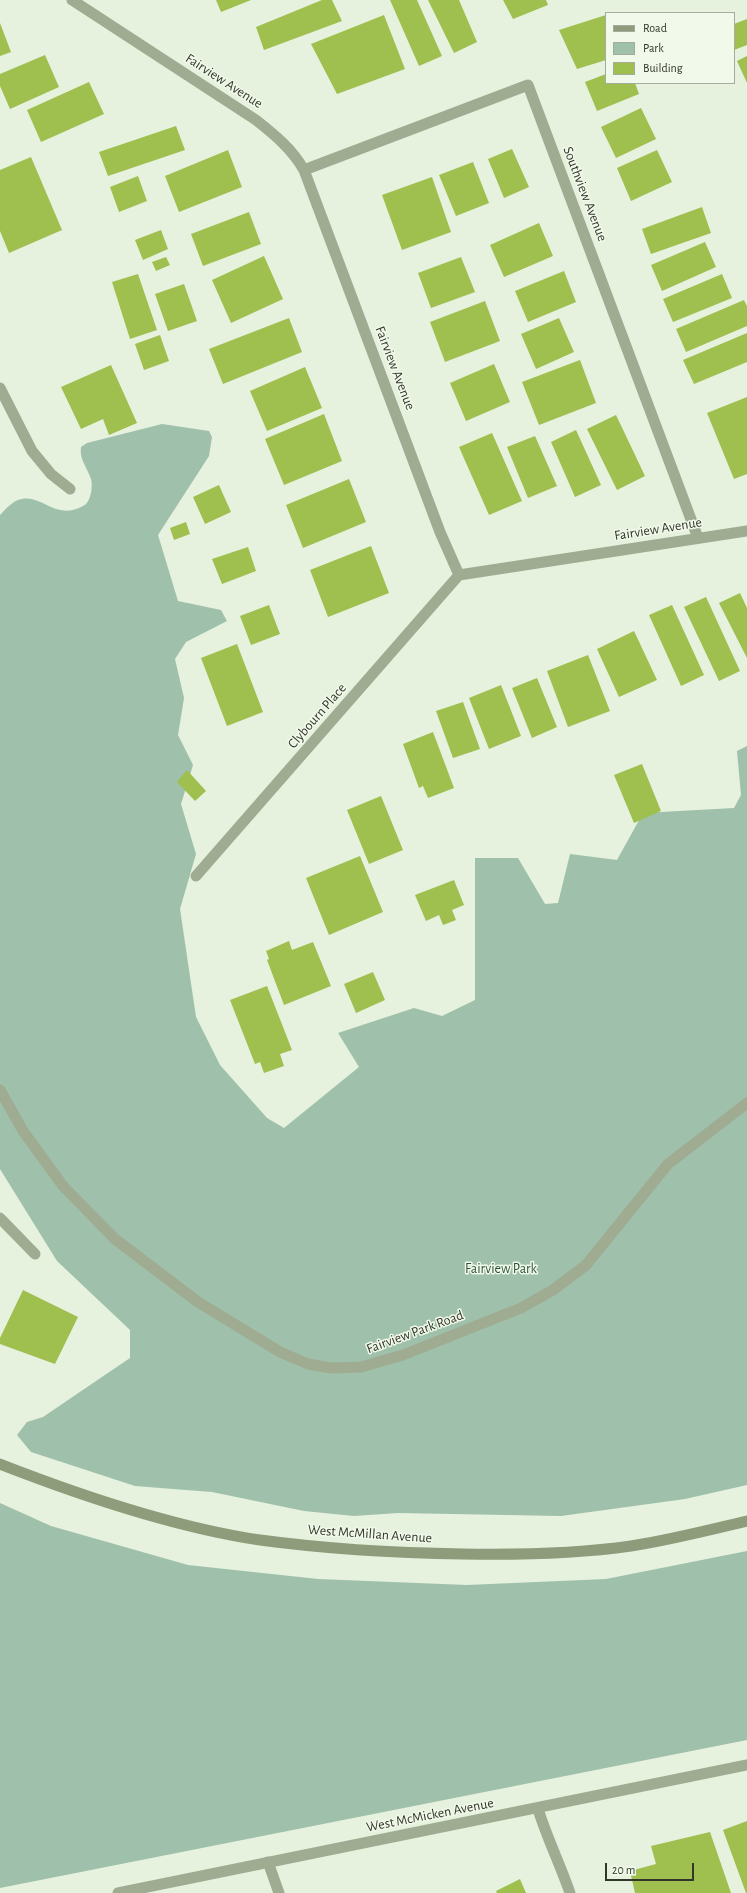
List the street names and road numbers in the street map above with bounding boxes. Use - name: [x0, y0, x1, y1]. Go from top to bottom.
- street label: Fairview Avenue: [182, 50, 266, 112]
- street label: Southview Avenue: [559, 144, 611, 244]
- street label: Fairview Avenue: [371, 324, 419, 412]
- street label: Fairview Avenue: [613, 514, 703, 544]
- street label: Clybourn Place: [284, 680, 350, 752]
- street label: Fairview Park Road: [364, 1307, 466, 1357]
- street label: West McMillan Avenue: [307, 1521, 433, 1547]
- street label: West McMicken Avenue: [365, 1794, 495, 1836]

